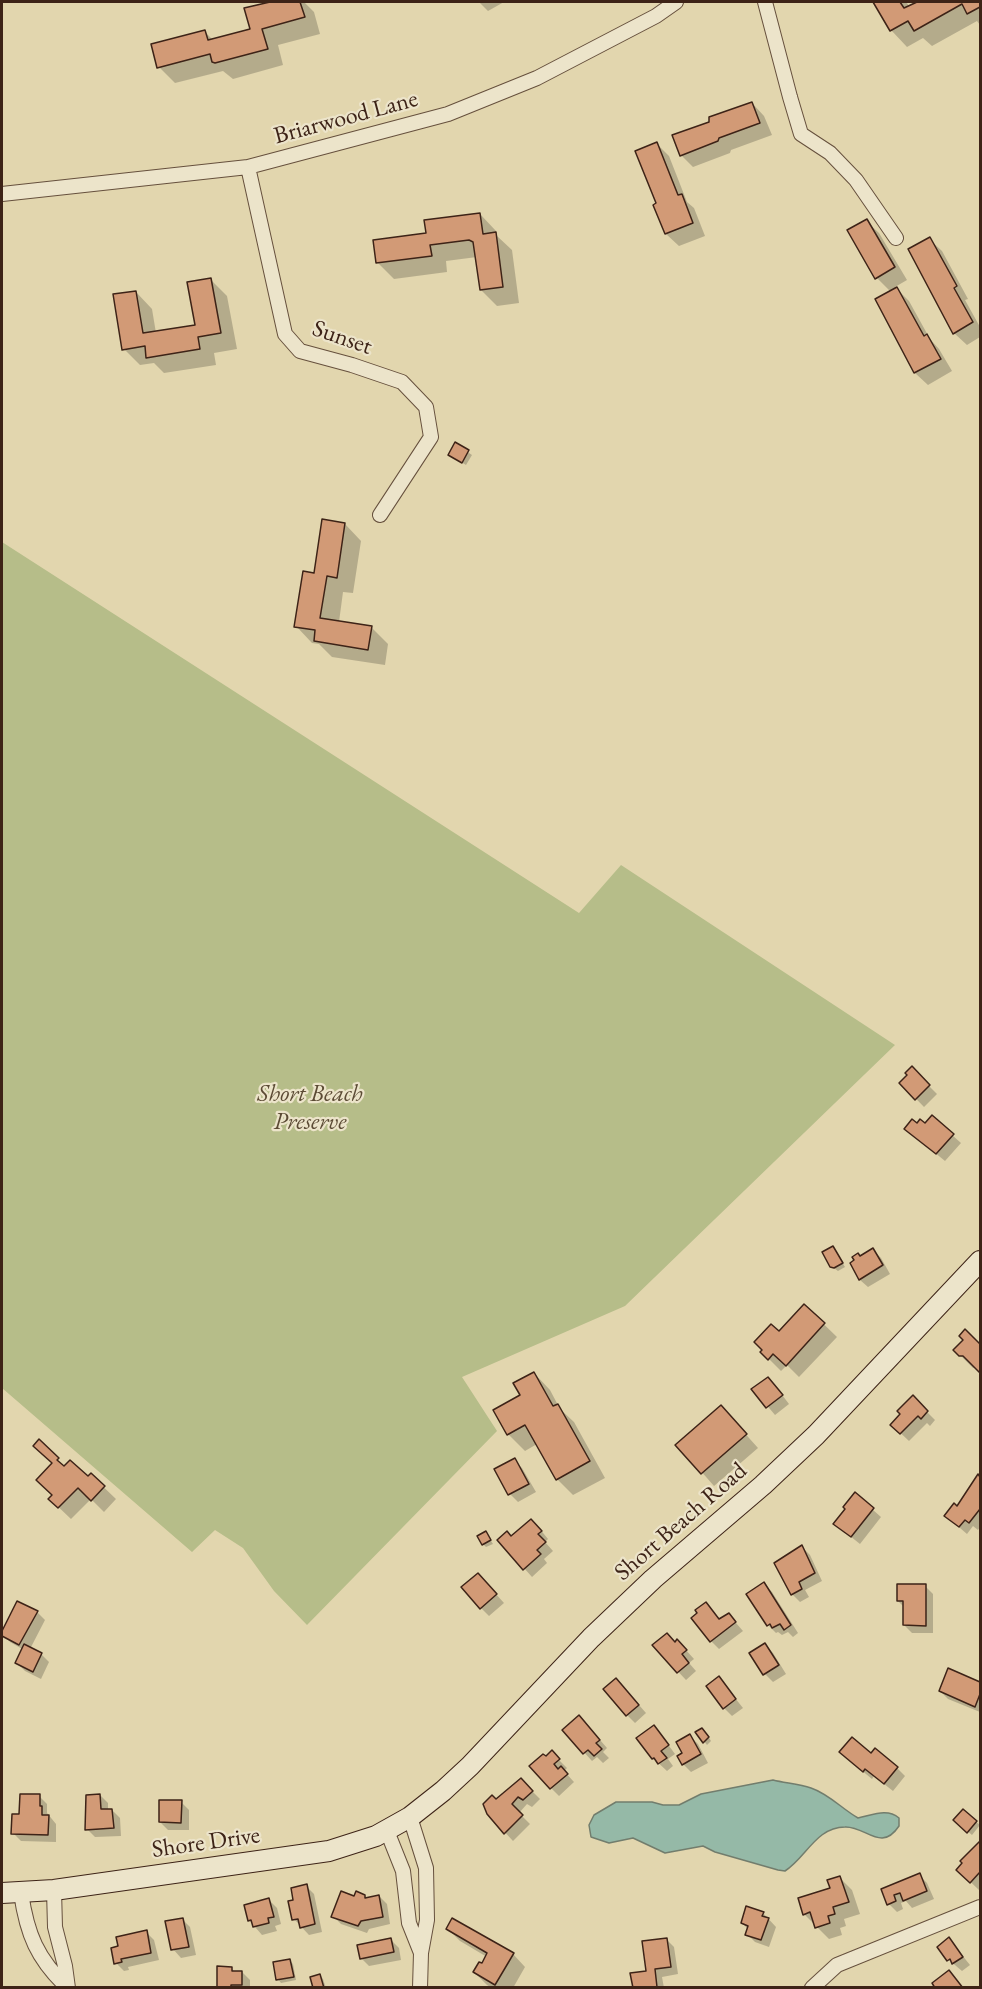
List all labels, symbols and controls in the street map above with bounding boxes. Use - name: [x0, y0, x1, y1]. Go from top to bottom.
- street label: Briarwood Lane: [271, 85, 421, 151]
- street label: Sunset: [308, 314, 376, 362]
- park label: Short Beach Preserve: [257, 1080, 363, 1136]
- street label: Short Beach Road: [609, 1457, 753, 1587]
- street label: Shore Drive: [150, 1821, 262, 1865]

